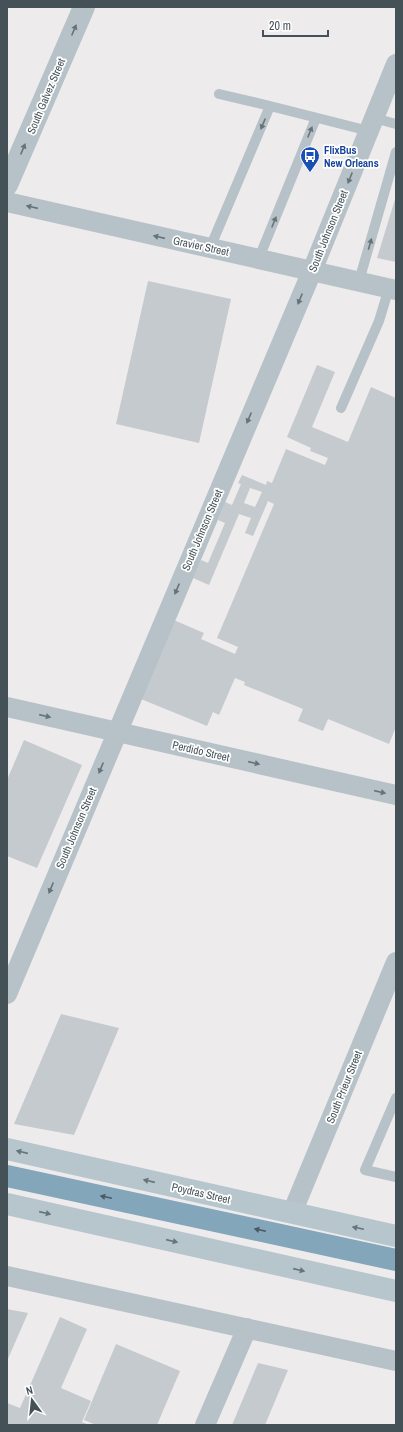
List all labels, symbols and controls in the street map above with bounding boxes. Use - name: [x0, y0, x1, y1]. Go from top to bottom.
- scale bar: [263, 12, 328, 38]
- text: 20 m: [269, 18, 291, 34]
- one-way arrow: [71, 24, 77, 35]
- street label: South Galvez Street: [24, 56, 68, 136]
- one-way arrow: [259, 119, 265, 131]
- one-way arrow: [308, 125, 314, 137]
- one-way arrow: [20, 142, 26, 154]
- place label: FlixBus New Orleans: [324, 143, 379, 170]
- bus stop icon: FlixBus New Orleans: [299, 145, 321, 173]
- one-way arrow: [346, 173, 352, 185]
- street label: South Johnson Street: [305, 188, 351, 274]
- one-way arrow: [26, 204, 38, 210]
- one-way arrow: [271, 215, 277, 227]
- one-way arrow: [152, 233, 165, 239]
- street label: Gravier Street: [172, 233, 231, 259]
- one-way arrow: [367, 238, 373, 250]
- one-way arrow: [297, 293, 303, 305]
- one-way arrow: [246, 413, 252, 425]
- street label: South Johnson Street: [179, 487, 226, 573]
- one-way arrow: [173, 584, 179, 596]
- one-way arrow: [39, 713, 51, 719]
- street label: Perdido Street: [171, 738, 231, 764]
- one-way arrow: [247, 761, 260, 767]
- one-way arrow: [98, 763, 104, 774]
- street label: South Johnson Street: [53, 785, 100, 871]
- one-way arrow: [374, 789, 387, 795]
- one-way arrow: [48, 883, 54, 895]
- street label: South Prieur Street: [323, 1048, 365, 1125]
- one-way arrow: [16, 1149, 29, 1155]
- one-way arrow: [143, 1177, 155, 1183]
- street label: Poydras Street: [170, 1179, 232, 1207]
- one-way arrow: [99, 1193, 112, 1199]
- one-way arrow: [39, 1210, 51, 1216]
- one-way arrow: [352, 1224, 364, 1230]
- one-way arrow: [254, 1227, 266, 1233]
- one-way arrow: [166, 1239, 178, 1245]
- one-way arrow: [293, 1267, 305, 1273]
- north arrow: [12, 1380, 52, 1420]
- text: N: [24, 1383, 34, 1398]

